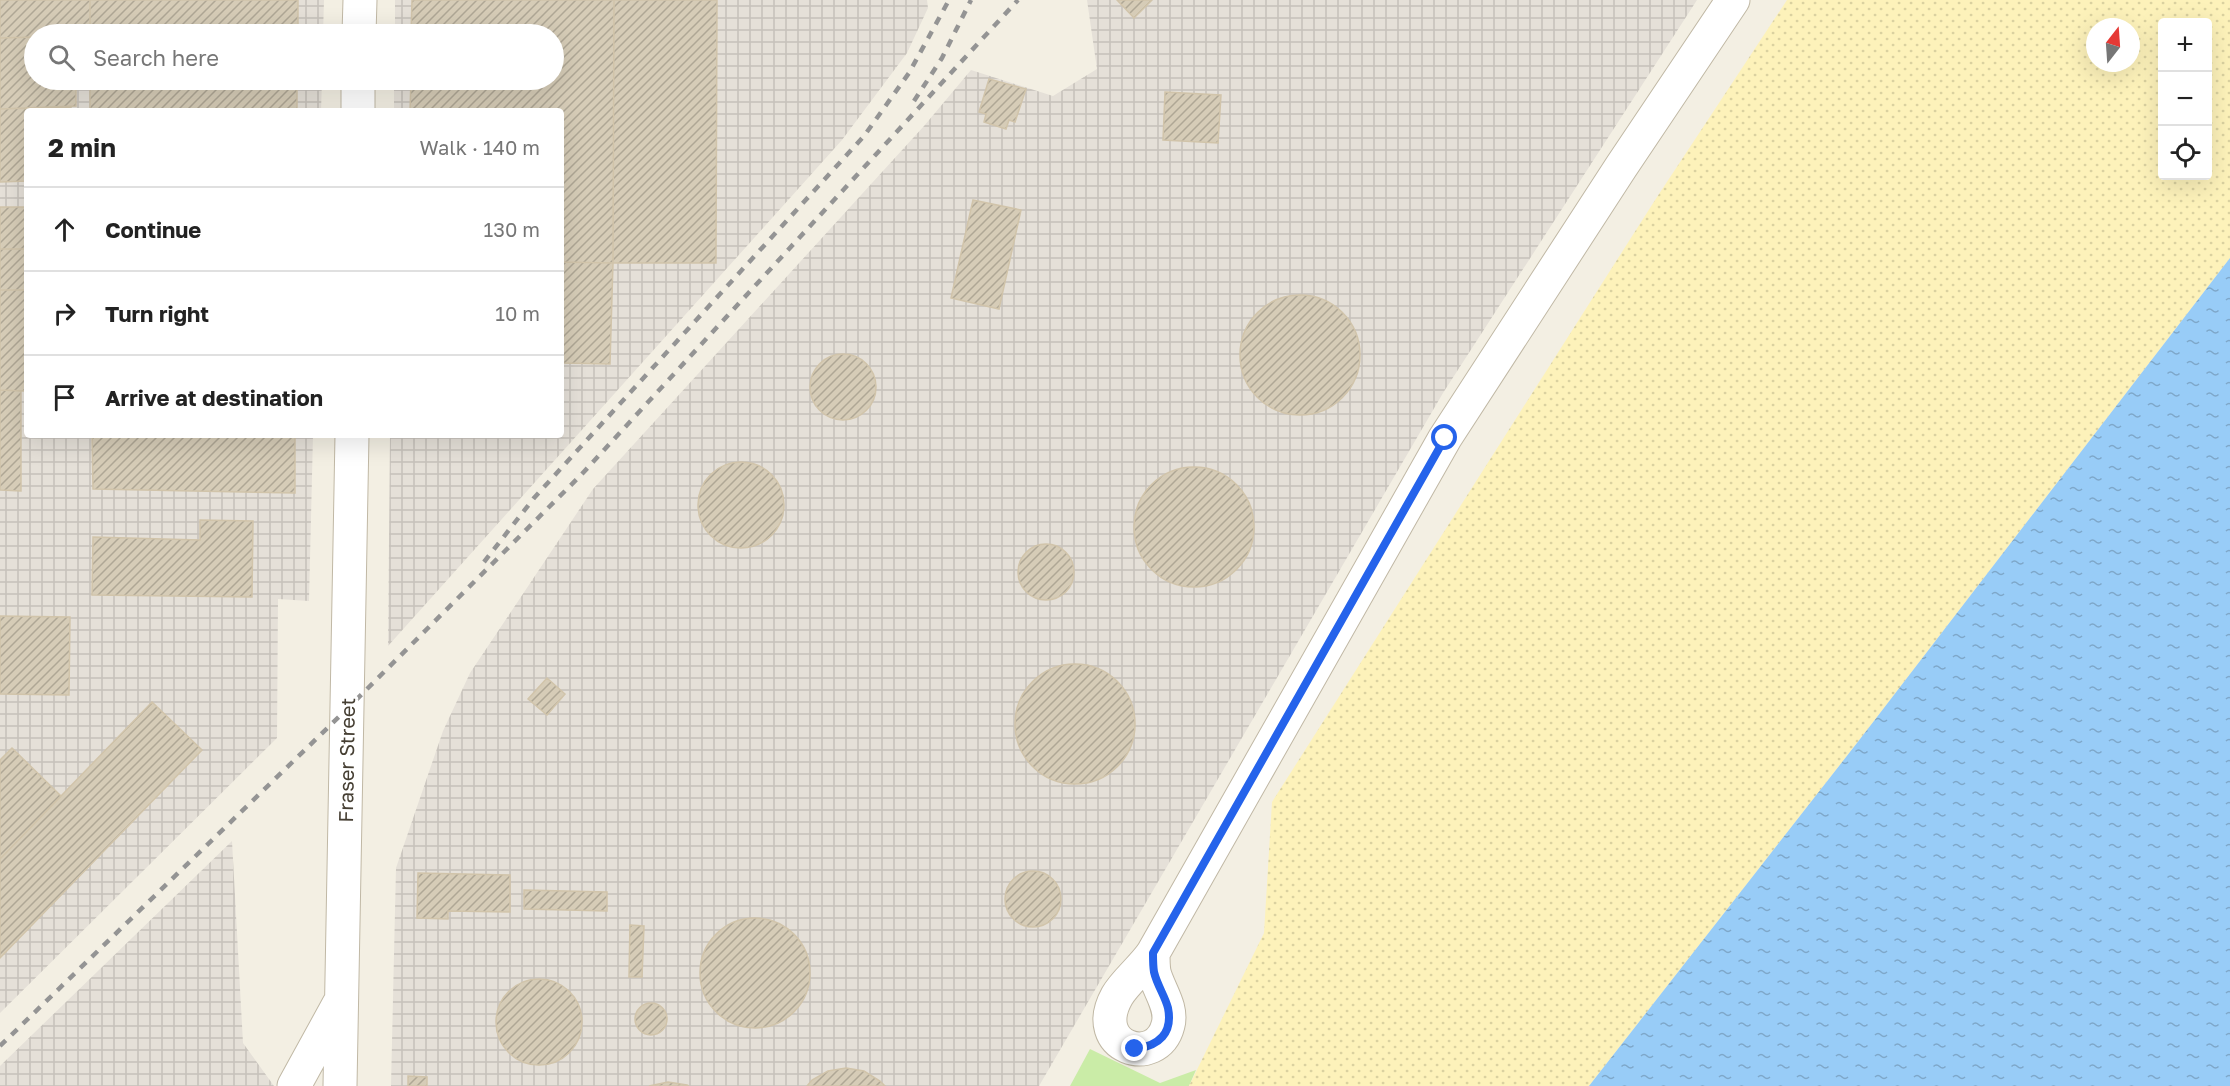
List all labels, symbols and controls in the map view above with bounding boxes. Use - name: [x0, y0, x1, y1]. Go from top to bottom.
- north arrow: [2086, 18, 2140, 72]
- map controls: [2158, 18, 2212, 180]
- button: +: [2158, 18, 2212, 72]
- search box: [24, 24, 564, 90]
- icon: search: [45, 41, 78, 74]
- text: Search here: [93, 44, 219, 71]
- button: −: [2158, 72, 2212, 126]
- button: locate: [2158, 126, 2212, 180]
- text: 2 min: [48, 132, 116, 163]
- text: Walk · 140 m: [420, 135, 540, 159]
- icon: ahead: [48, 213, 81, 246]
- text: Continue: [105, 216, 201, 243]
- text: 130 m: [484, 217, 540, 241]
- icon: right: [48, 297, 81, 330]
- text: Turn right: [105, 300, 209, 327]
- text: 10 m: [495, 301, 540, 325]
- icon: arrive: [48, 381, 81, 414]
- text: Arrive at destination: [105, 384, 323, 411]
- route start: [1431, 424, 1457, 450]
- street label: Fraser Street: [333, 697, 359, 823]
- route end: [1121, 1035, 1147, 1061]

